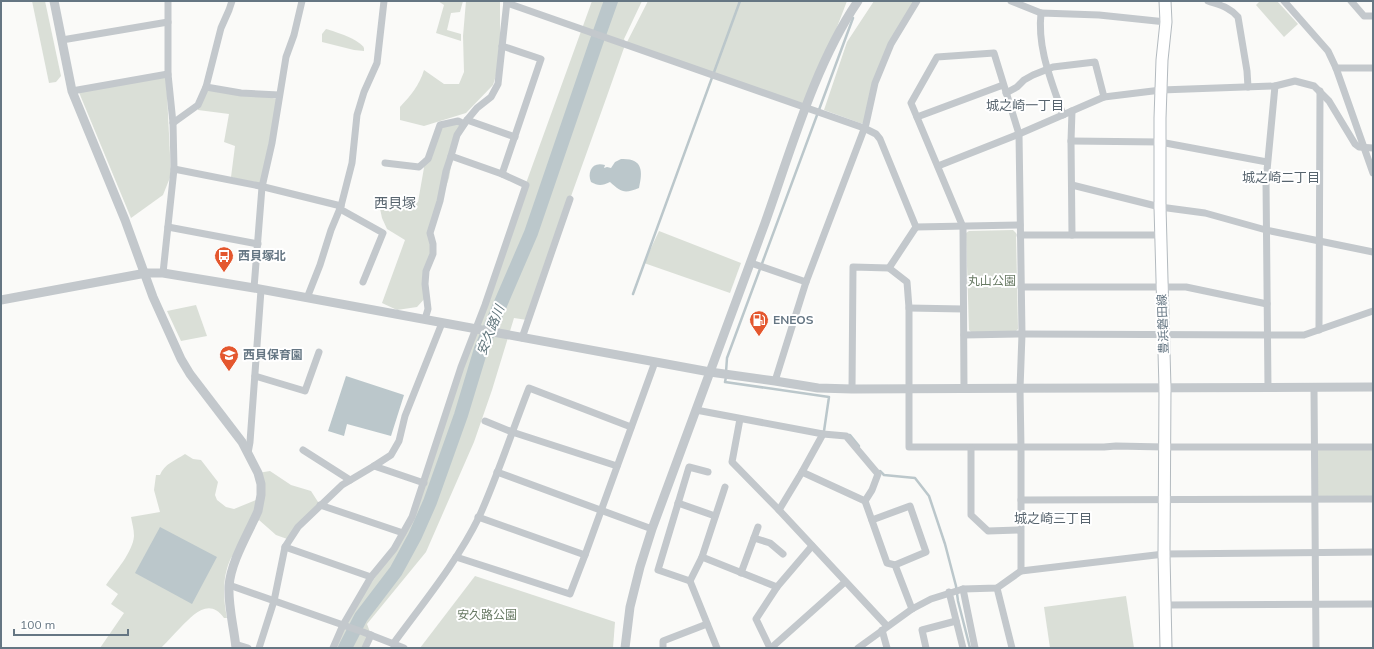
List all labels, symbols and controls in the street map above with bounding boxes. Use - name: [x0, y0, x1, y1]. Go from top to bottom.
- district label: 城之崎一丁目: [986, 97, 1064, 113]
- district label: 城之崎二丁目: [1242, 169, 1320, 185]
- district label: 西貝塚: [374, 194, 416, 212]
- bus stop icon: 西貝塚北: [213, 245, 235, 273]
- place label: 西貝塚北: [238, 248, 286, 263]
- park label: 丸山公園: [968, 273, 1016, 288]
- street label: 豊浜磐田線: [1154, 294, 1171, 354]
- water label: 安久路川: [473, 301, 508, 357]
- fuel station icon: ENEOS: [748, 309, 770, 337]
- place label: ENEOS: [773, 312, 814, 327]
- school or university icon: 西貝保育園: [218, 344, 240, 372]
- place label: 西貝保育園: [243, 347, 303, 362]
- district label: 城之崎三丁目: [1014, 510, 1092, 526]
- park label: 安久路公園: [457, 607, 517, 622]
- scale bar: [14, 611, 128, 637]
- text: 100 m: [20, 617, 55, 632]

